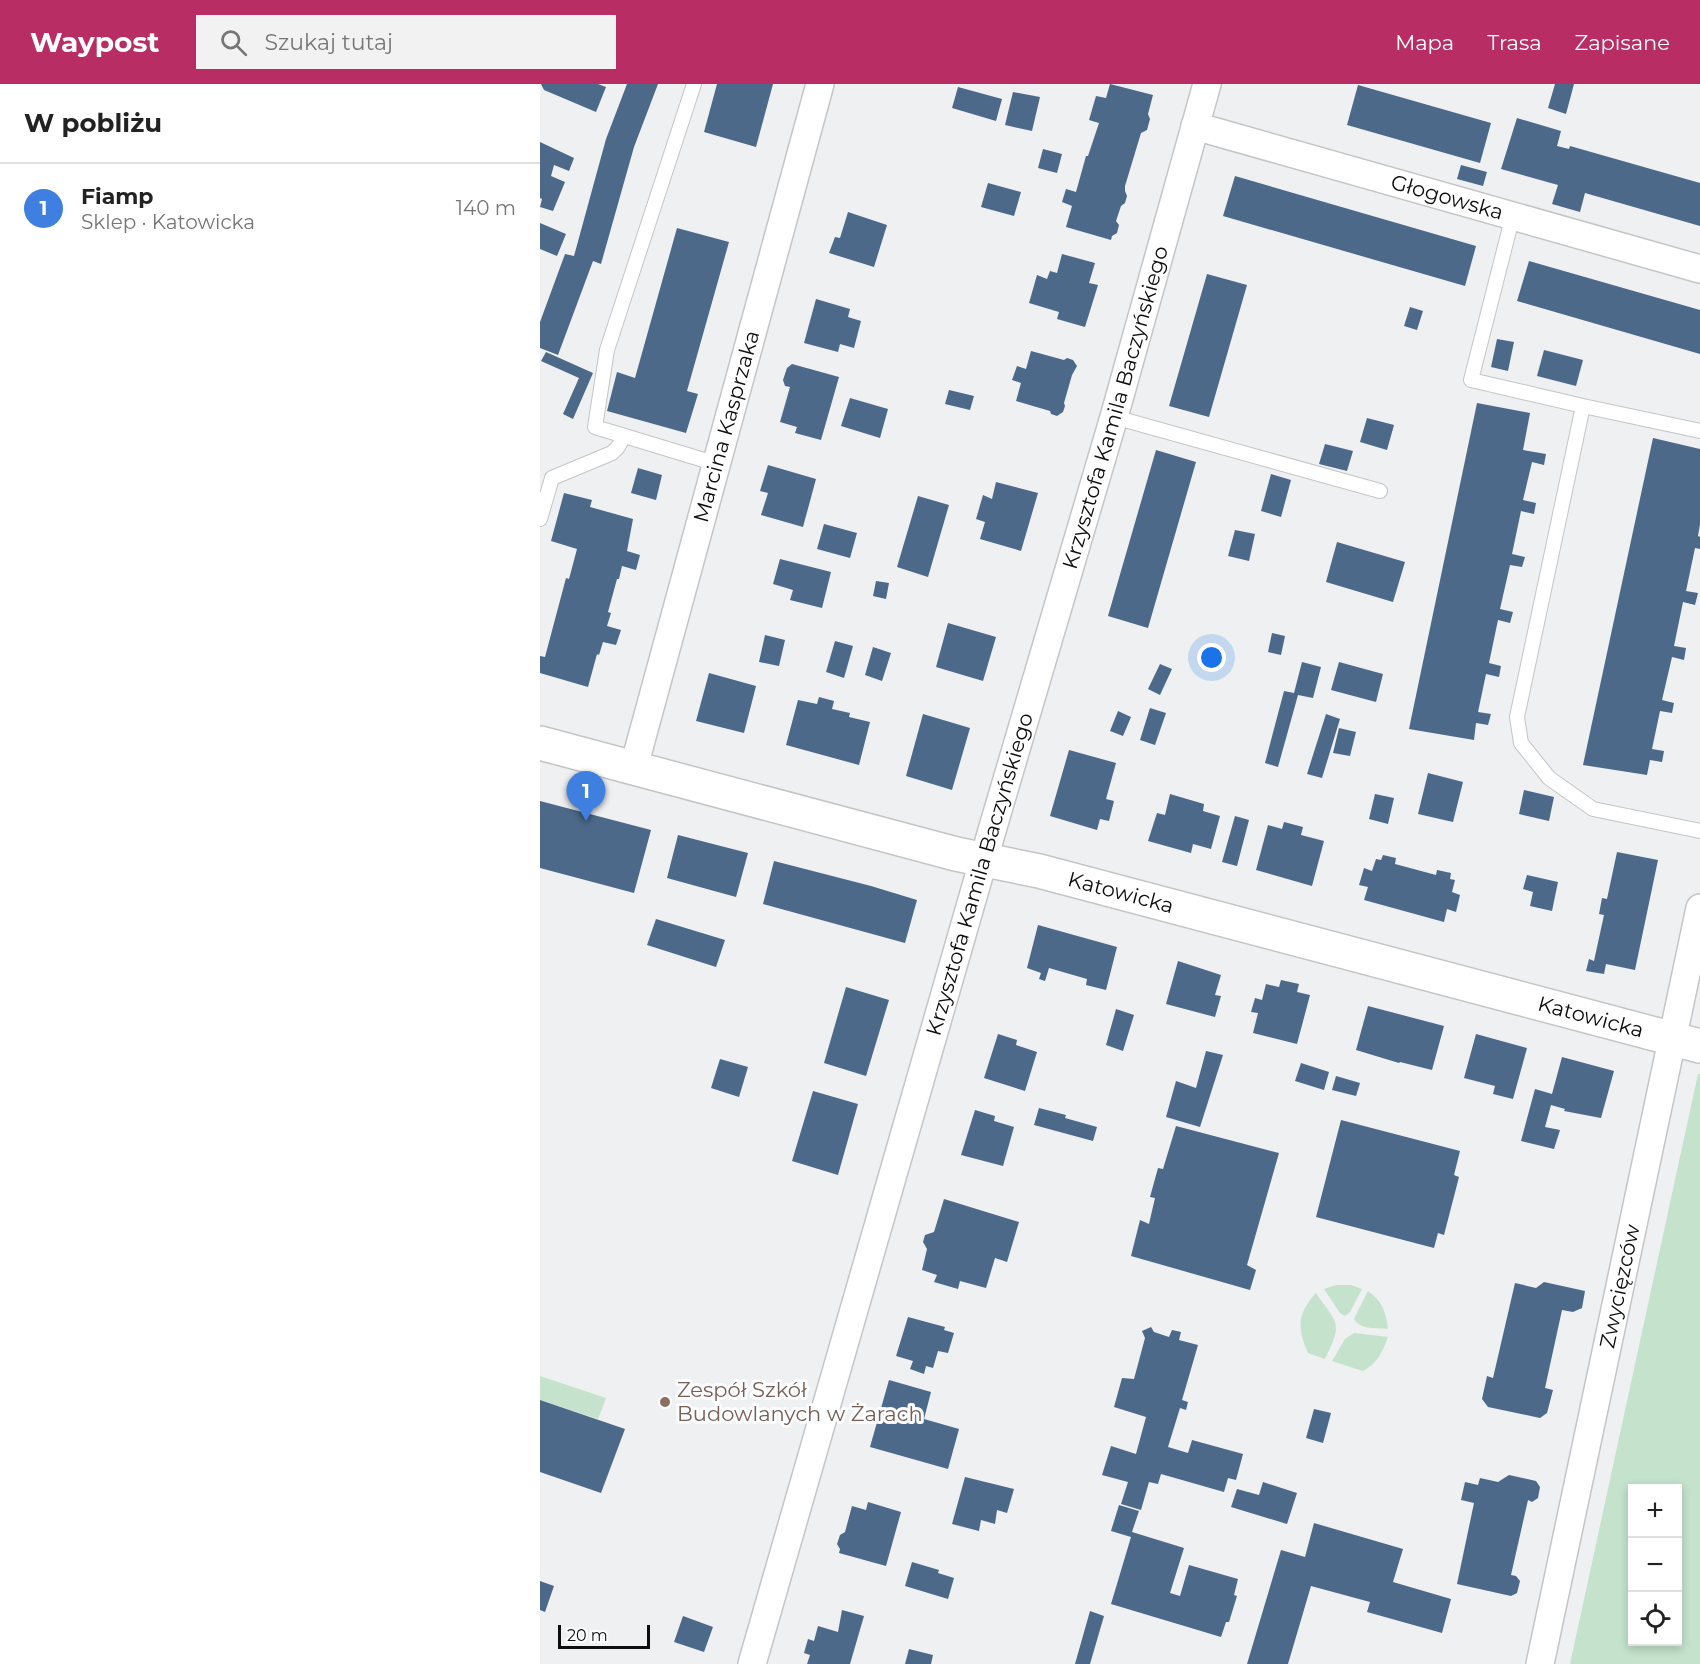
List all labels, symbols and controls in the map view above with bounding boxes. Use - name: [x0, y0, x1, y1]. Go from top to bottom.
- search box: [196, 15, 616, 69]
- text: Waypost: [30, 25, 160, 59]
- icon: search: [217, 26, 250, 59]
- text: Szukaj tutaj: [265, 29, 393, 56]
- text: Mapa: [1395, 30, 1454, 55]
- text: Trasa: [1487, 30, 1542, 55]
- text: Zapisane: [1575, 30, 1670, 55]
- text: W pobliżu: [24, 107, 162, 139]
- street label: Głogowska: [1388, 169, 1506, 225]
- text: Fiamp: [81, 183, 154, 210]
- text: 1: [40, 196, 47, 220]
- text: 140 m: [456, 196, 516, 220]
- text: Sklep · Katowicka: [81, 210, 255, 234]
- street label: Krzysztofa Kamila Baczyńskiego: [1057, 243, 1173, 572]
- street label: Marcina Kasprzaka: [688, 328, 764, 525]
- your location: [1197, 643, 1226, 672]
- street label: Krzysztofa Kamila Baczyńskiego: [921, 710, 1038, 1038]
- pin: 1: [566, 772, 606, 821]
- street label: Katowicka: [1065, 866, 1177, 918]
- street label: Katowicka: [1535, 991, 1647, 1043]
- street label: Zwycięzców: [1594, 1221, 1645, 1351]
- place label: Zespół Szkół Budowlanych w Żarach: [677, 1377, 923, 1426]
- marker: Zespół Szkół Budowlanych w Żarach: [658, 1395, 672, 1409]
- map controls: [1628, 1484, 1682, 1646]
- button: +: [1628, 1484, 1682, 1538]
- button: −: [1628, 1538, 1682, 1592]
- button: locate: [1628, 1592, 1682, 1646]
- scale bar: [558, 1622, 650, 1650]
- text: 20 m: [567, 1626, 608, 1645]

